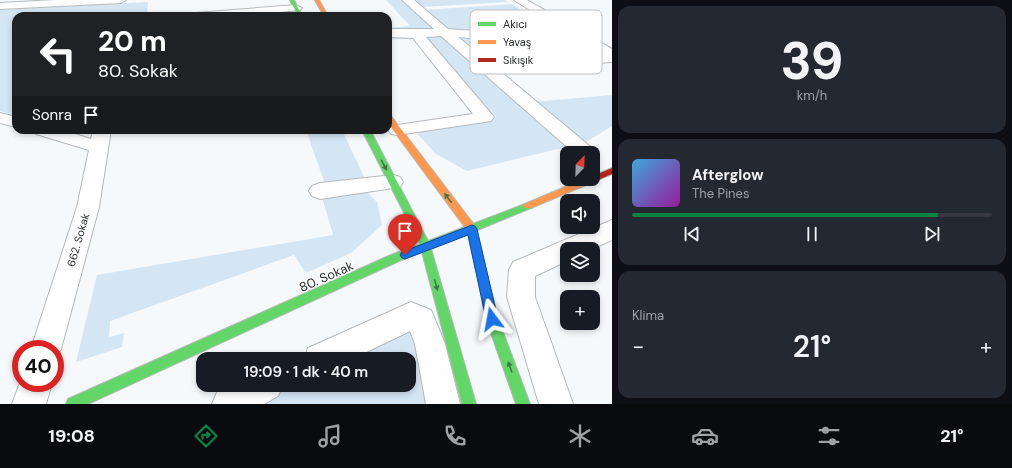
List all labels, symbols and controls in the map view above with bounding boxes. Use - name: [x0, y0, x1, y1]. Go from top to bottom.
- legend: [470, 10, 602, 74]
- text: Akıcı: [503, 17, 527, 31]
- text: 20 m: [98, 23, 167, 60]
- text: 39: [780, 27, 844, 95]
- icon: left: [32, 28, 84, 80]
- text: Yavaş: [503, 35, 531, 49]
- text: Sıkışık: [503, 53, 534, 67]
- text: 80. Sokak: [98, 59, 178, 83]
- text: km/h: [797, 87, 827, 104]
- icon: arrive: [80, 104, 102, 126]
- text: Sonra: [32, 105, 72, 125]
- north arrow: [560, 146, 600, 186]
- map controls: [560, 146, 600, 330]
- one-way arrow: [381, 159, 387, 170]
- text: Afterglow: [692, 165, 764, 185]
- text: The Pines: [692, 185, 749, 202]
- one-way arrow: [444, 193, 452, 203]
- button: sound: [560, 194, 600, 234]
- street label: 662. Sokak: [64, 211, 92, 268]
- pin: [388, 214, 422, 255]
- icon: arrive: [394, 220, 416, 242]
- icon: previous: [681, 223, 703, 245]
- icon: pause: [801, 223, 823, 245]
- icon: next: [921, 223, 943, 245]
- button: layers: [560, 242, 600, 282]
- street label: 80. Sokak: [296, 257, 356, 296]
- one-way arrow: [433, 279, 439, 291]
- button: +: [560, 290, 600, 330]
- position arrow: [471, 298, 513, 340]
- text: Klima: [632, 307, 664, 324]
- text: 21°: [793, 327, 831, 366]
- text: −: [632, 332, 644, 361]
- text: +: [980, 332, 992, 361]
- speed limit sign: 40: [12, 340, 64, 392]
- one-way arrow: [506, 361, 512, 373]
- text: 19:09 · 1 dk · 40 m: [244, 362, 368, 382]
- icon: directions: [192, 422, 220, 450]
- icon: music: [316, 422, 344, 450]
- icon: phone: [441, 422, 469, 450]
- icon: climate: [566, 422, 594, 450]
- icon: car: [691, 422, 719, 450]
- icon: filters: [815, 422, 843, 450]
- text: 19:08: [48, 424, 95, 448]
- text: 21°: [940, 424, 964, 448]

